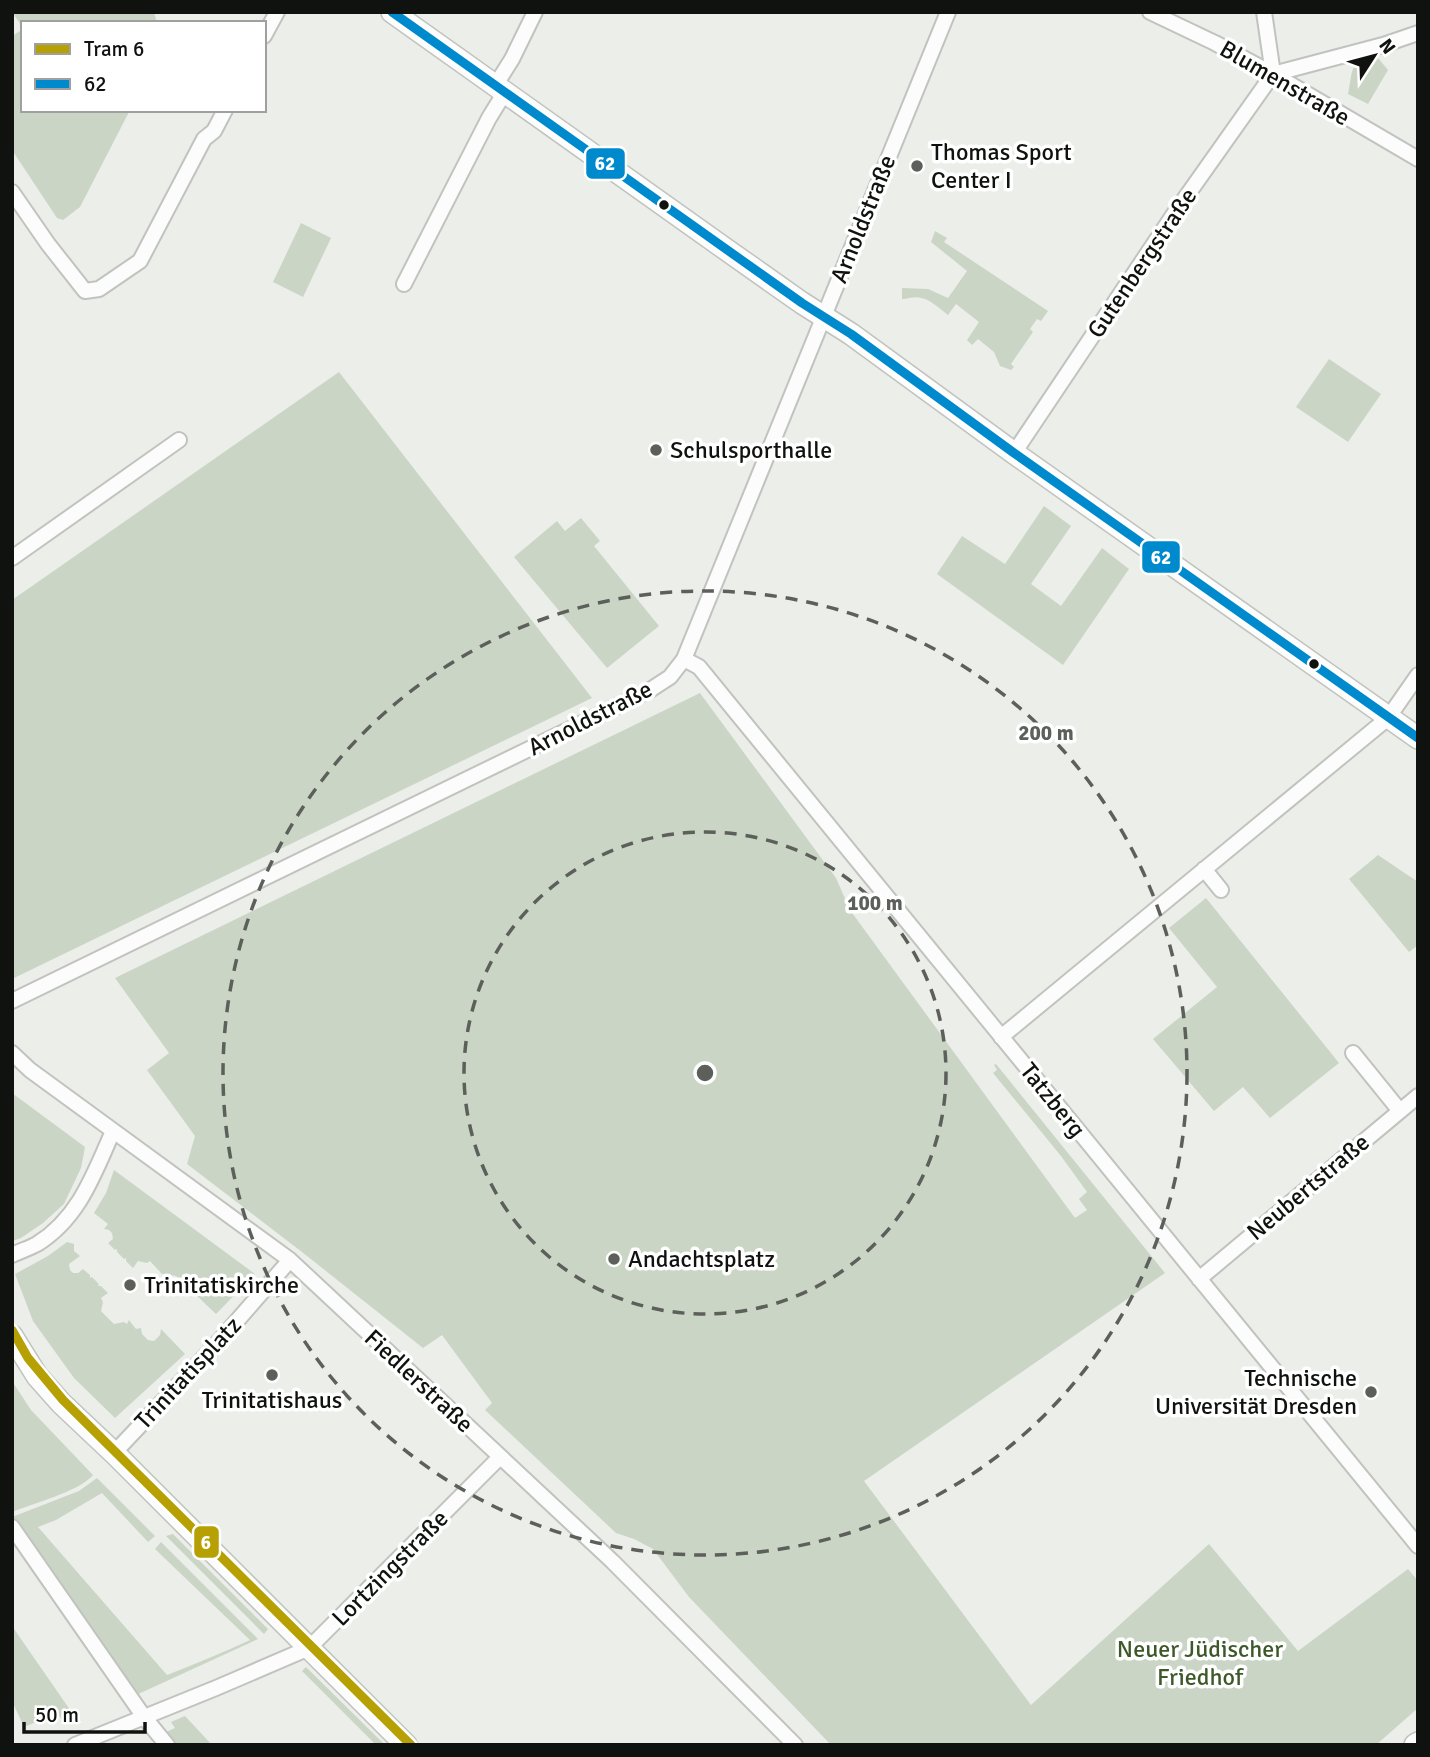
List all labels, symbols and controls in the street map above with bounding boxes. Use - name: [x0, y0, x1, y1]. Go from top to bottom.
- legend: [21, 21, 266, 112]
- north arrow: [1339, 21, 1409, 91]
- street label: Blumenstraße: [1215, 34, 1355, 132]
- text: N: [1373, 34, 1401, 59]
- text: Tram 6: [84, 36, 144, 62]
- text: 62: [84, 71, 107, 97]
- place label: Thomas Sport Center I: [931, 137, 1072, 195]
- line badge: 62: [585, 147, 626, 180]
- street label: Arnoldstraße: [824, 151, 902, 287]
- text: 62: [595, 152, 615, 176]
- marker: Thomas Sport Center I: [909, 158, 925, 174]
- street label: Gutenbergstraße: [1081, 182, 1203, 344]
- unlabelled marker: [657, 198, 671, 212]
- place label: Schulsporthalle: [670, 435, 832, 465]
- marker: Schulsporthalle: [648, 442, 664, 458]
- line badge: 62: [1141, 540, 1181, 574]
- text: 62: [1151, 546, 1171, 570]
- unlabelled marker: [1307, 657, 1321, 671]
- street label: Arnoldstraße: [523, 674, 657, 762]
- text: 200 m: [1018, 720, 1074, 746]
- text: 100 m: [847, 890, 903, 916]
- street label: Tatzberg: [1014, 1057, 1092, 1143]
- centre of rings: [693, 1061, 717, 1085]
- street label: Neubertstraße: [1241, 1127, 1375, 1247]
- place label: Andachtsplatz: [628, 1244, 775, 1274]
- marker: Andachtsplatz: [606, 1251, 622, 1267]
- place label: Trinitatiskirche: [144, 1270, 299, 1300]
- marker: Trinitatiskirche: [122, 1277, 138, 1293]
- street label: Trinitatisplatz: [128, 1310, 248, 1436]
- street label: Fiedlerstraße: [358, 1323, 480, 1439]
- place label: Technische Universität Dresden: [1155, 1363, 1357, 1421]
- marker: Trinitatishaus: [264, 1367, 280, 1383]
- marker: Technische Universität Dresden: [1363, 1384, 1379, 1400]
- place label: Trinitatishaus: [202, 1385, 342, 1415]
- street label: Lortzingstraße: [326, 1504, 454, 1632]
- line badge: 6: [193, 1525, 220, 1559]
- text: 6: [201, 1531, 211, 1555]
- park label: Neuer Jüdischer Friedhof: [1117, 1634, 1283, 1692]
- scale bar: [24, 1690, 145, 1734]
- text: 50 m: [35, 1702, 79, 1728]

